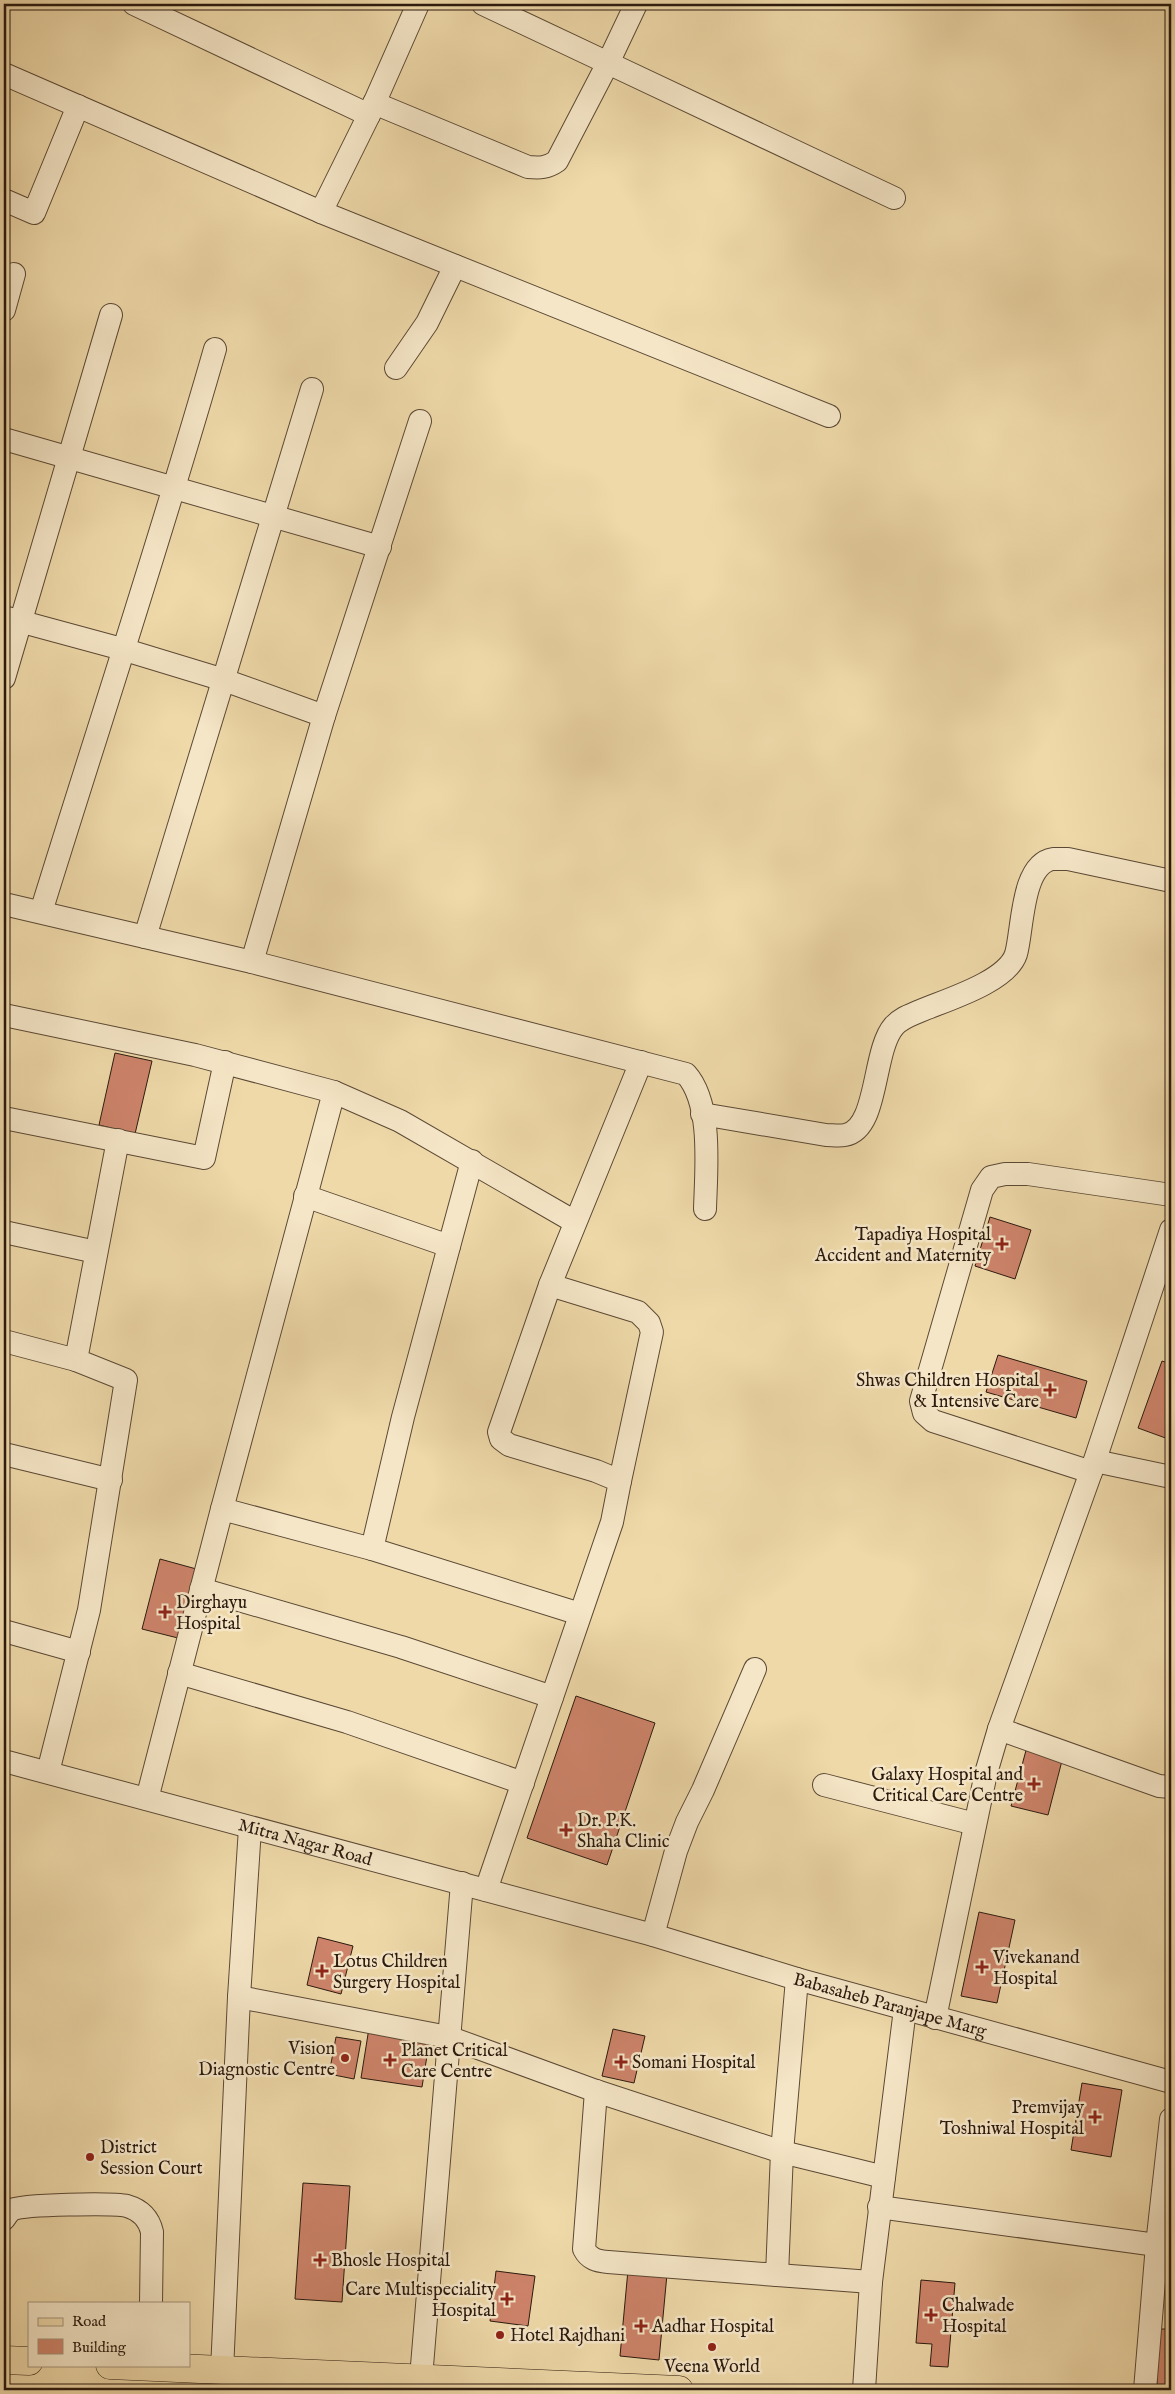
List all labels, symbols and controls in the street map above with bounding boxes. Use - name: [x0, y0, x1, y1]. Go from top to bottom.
- place label: Tapadiya Hospital Accident and Maternity: [814, 1224, 991, 1268]
- marker: Tapadiya Hospital Accident and Maternity: [995, 1237, 1009, 1251]
- place label: Shwas Children Hospital & Intensive Care: [856, 1370, 1039, 1414]
- marker: Shwas Children Hospital & Intensive Care: [1043, 1383, 1057, 1397]
- place label: Dirghayu Hospital: [176, 1592, 247, 1636]
- marker: Dirghayu Hospital: [158, 1605, 172, 1619]
- place label: Galaxy Hospital and Critical Care Centre: [871, 1764, 1023, 1808]
- marker: Galaxy Hospital and Critical Care Centre: [1027, 1777, 1041, 1791]
- place label: Dr. P.K. Shaha Clinic: [577, 1810, 670, 1854]
- street label: Mitra Nagar Road: [235, 1814, 375, 1872]
- marker: Dr. P.K. Shaha Clinic: [559, 1823, 573, 1837]
- place label: Vivekanand Hospital: [992, 1947, 1080, 1991]
- place label: Lotus Children Surgery Hospital: [333, 1951, 460, 1995]
- marker: Vivekanand Hospital: [975, 1960, 989, 1974]
- marker: Lotus Children Surgery Hospital: [315, 1964, 329, 1978]
- street label: Babasaheb Paranjape Marg: [790, 1968, 989, 2044]
- place label: Vision Diagnostic Centre: [198, 2038, 335, 2082]
- place label: Planet Critical Care Centre: [401, 2040, 508, 2084]
- marker: Vision Diagnostic Centre: [339, 2052, 351, 2064]
- place label: Somani Hospital: [632, 2052, 756, 2075]
- marker: Planet Critical Care Centre: [383, 2053, 397, 2067]
- marker: Somani Hospital: [614, 2055, 628, 2069]
- place label: Premvijay Toshniwal Hospital: [940, 2097, 1084, 2141]
- marker: Premvijay Toshniwal Hospital: [1088, 2110, 1102, 2124]
- place label: District Session Court: [100, 2137, 203, 2181]
- marker: District Session Court: [84, 2151, 96, 2163]
- place label: Bhosle Hospital: [331, 2250, 450, 2273]
- marker: Bhosle Hospital: [313, 2253, 327, 2267]
- place label: Care Multispeciality Hospital: [345, 2279, 496, 2323]
- marker: Care Multispeciality Hospital: [500, 2292, 514, 2306]
- place label: Chalwade Hospital: [942, 2295, 1014, 2339]
- legend: [28, 2302, 190, 2366]
- marker: Chalwade Hospital: [924, 2308, 938, 2322]
- text: Road: [72, 2312, 107, 2331]
- place label: Aadhar Hospital: [651, 2316, 774, 2339]
- marker: Aadhar Hospital: [634, 2319, 648, 2333]
- place label: Hotel Rajdhani: [510, 2325, 625, 2348]
- marker: Hotel Rajdhani: [494, 2329, 506, 2341]
- text: Building: [72, 2338, 127, 2357]
- marker: Veena World: [706, 2341, 718, 2353]
- place label: Veena World: [663, 2356, 760, 2379]

